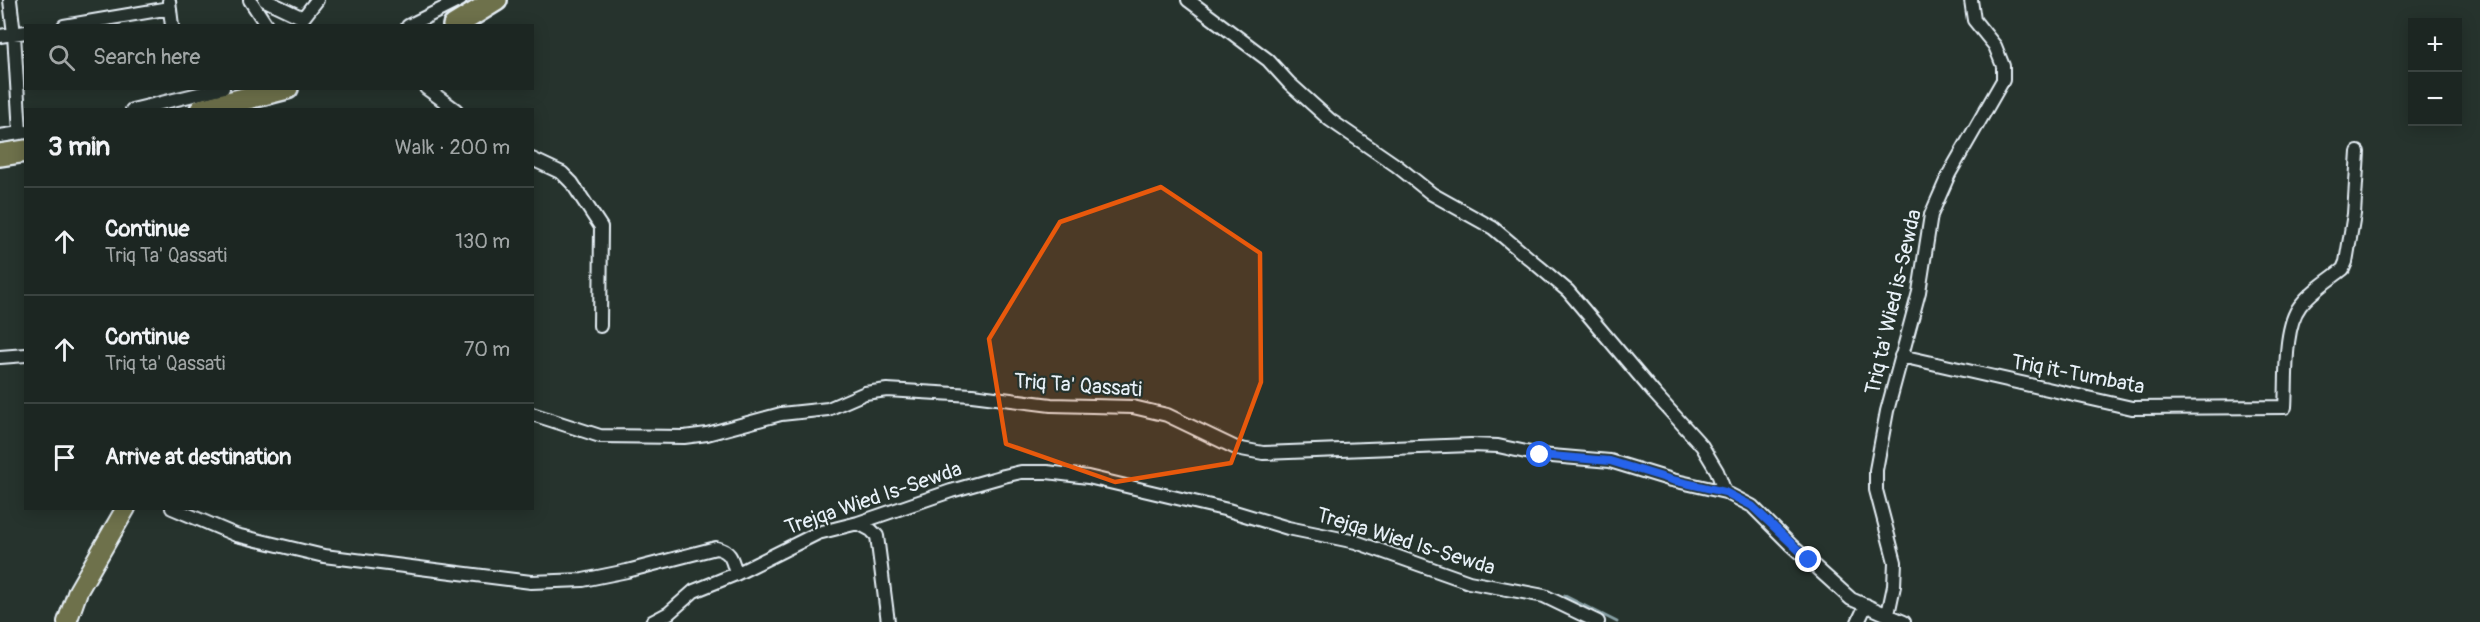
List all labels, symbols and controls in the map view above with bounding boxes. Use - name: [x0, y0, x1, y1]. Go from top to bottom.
- map controls: [2408, 18, 2462, 126]
- button: +: [2408, 18, 2462, 72]
- search box: [24, 24, 534, 90]
- icon: search: [45, 41, 78, 74]
- text: Search here: [93, 43, 200, 71]
- button: −: [2408, 72, 2462, 126]
- text: 3 min: [48, 131, 110, 163]
- text: Walk · 200 m: [395, 135, 510, 160]
- street label: Triq ta' Wied is-Sewda: [1859, 207, 1928, 397]
- text: Continue: [105, 215, 189, 243]
- icon: ahead: [48, 225, 81, 258]
- text: 130 m: [455, 229, 510, 254]
- text: Triq Ta' Qassati: [105, 243, 227, 268]
- text: Continue: [105, 323, 189, 351]
- icon: ahead: [48, 333, 81, 366]
- text: 70 m: [464, 337, 510, 362]
- street label: Triq it-Tumbata: [2009, 348, 2147, 401]
- text: Triq ta' Qassati: [105, 351, 225, 376]
- street label: Triq Ta' Qassati: [1013, 368, 1143, 403]
- icon: arrive: [48, 441, 81, 474]
- route start: [1526, 441, 1552, 467]
- text: Arrive at destination: [105, 443, 291, 471]
- street label: Trejqa Wied Is-Sewda: [781, 456, 965, 541]
- street label: Trejqa Wied Is-Sewda: [1313, 501, 1498, 581]
- route end: [1795, 546, 1821, 572]

